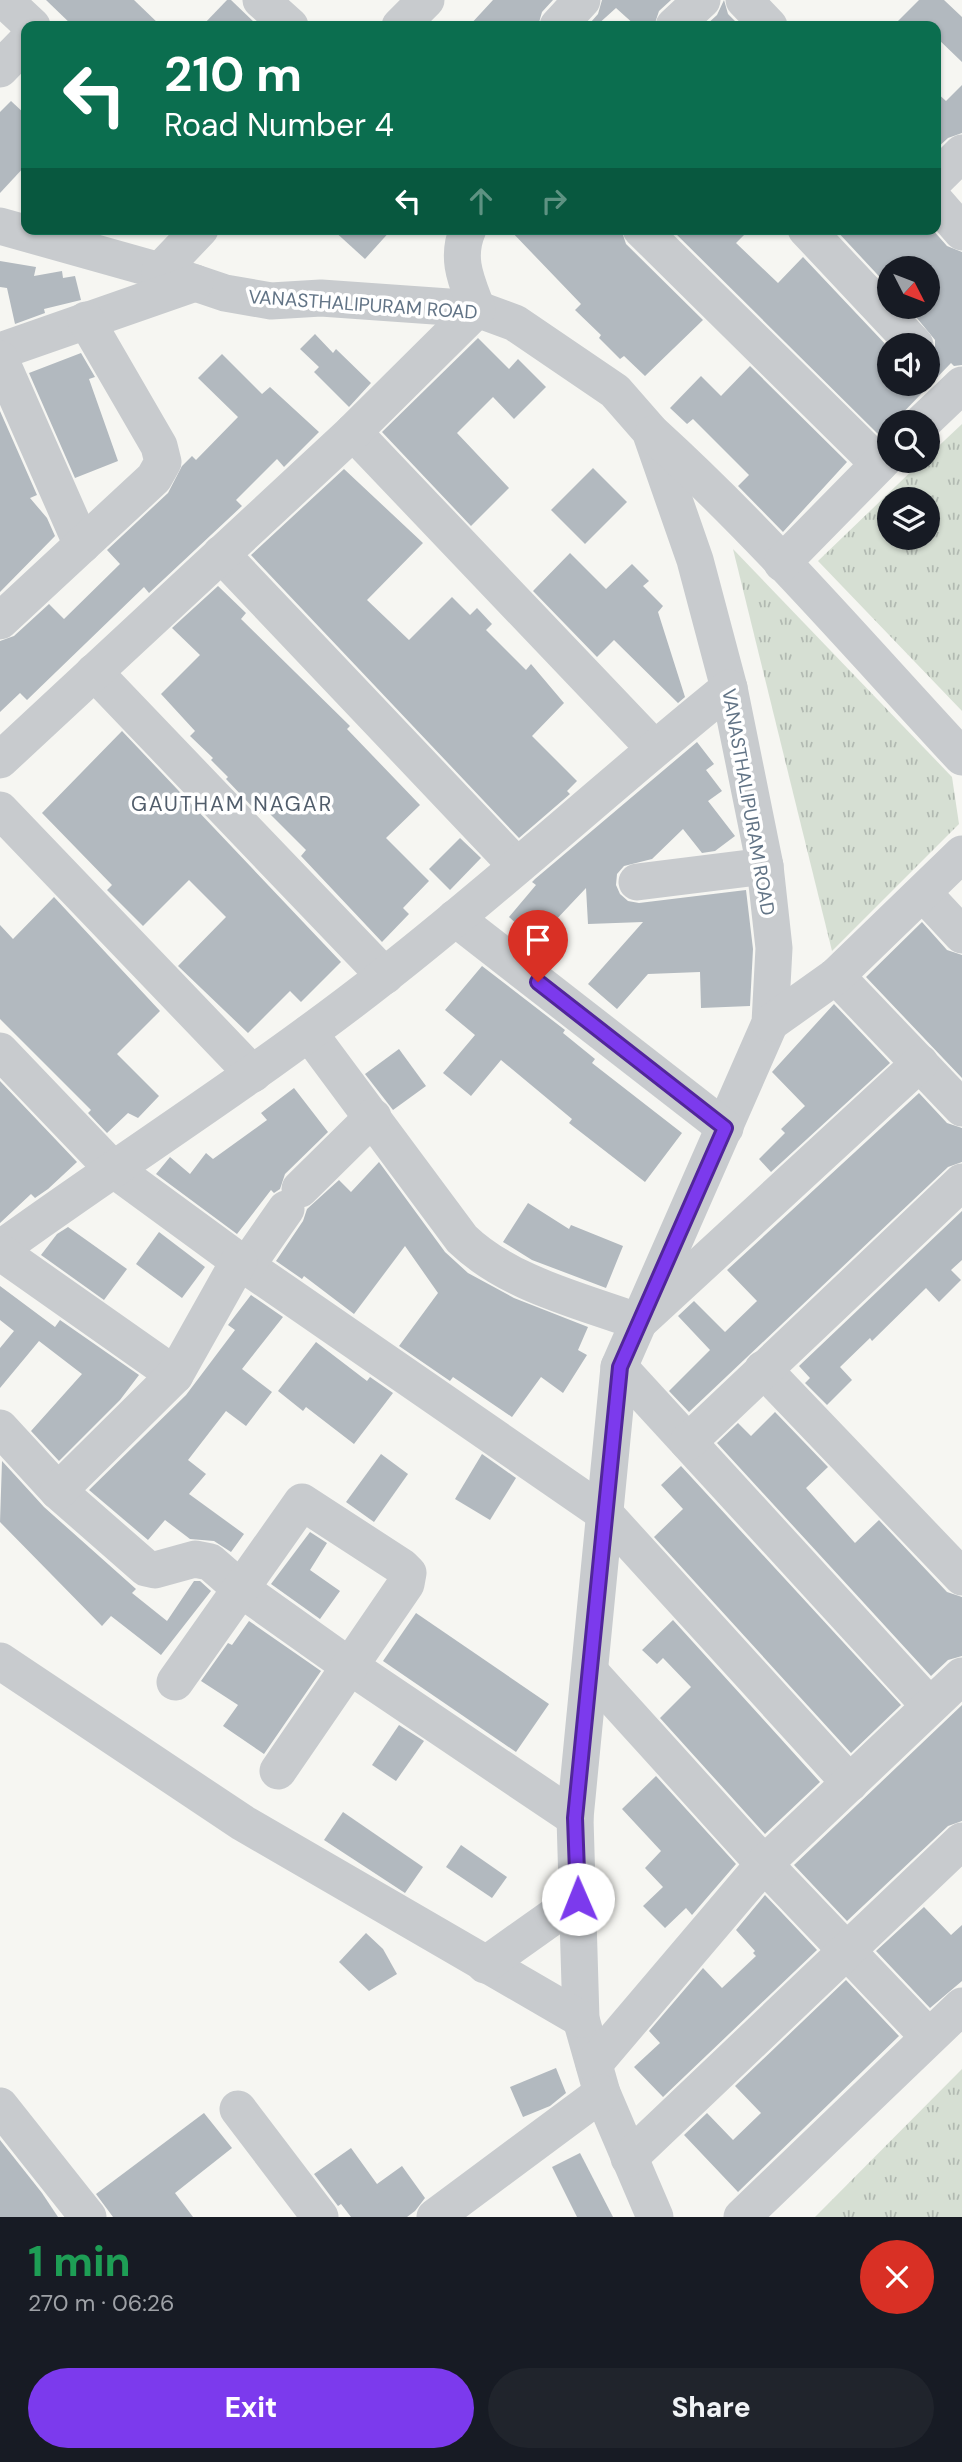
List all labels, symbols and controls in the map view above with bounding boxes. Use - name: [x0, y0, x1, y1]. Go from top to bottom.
- text: 210 m: [164, 42, 302, 106]
- icon: left: [49, 49, 140, 140]
- text: Road Number 4: [164, 104, 394, 146]
- icon: left: [389, 182, 427, 220]
- icon: ahead: [462, 182, 500, 220]
- icon: right: [535, 182, 573, 220]
- north arrow: [877, 256, 940, 318]
- map controls: [877, 256, 940, 550]
- street label: VANASTHALIPURAM ROAD: [248, 284, 478, 325]
- button: sound: [877, 333, 940, 396]
- button: search: [877, 410, 940, 473]
- button: layers: [877, 487, 940, 550]
- street label: VANASTHALIPURAM ROAD: [716, 687, 781, 917]
- district label: GAUTHAM NAGAR: [131, 790, 333, 818]
- pin: [508, 910, 568, 982]
- icon: arrive: [519, 921, 557, 959]
- position arrow: [541, 1862, 615, 1936]
- text: 1 min: [28, 2234, 131, 2289]
- button: close: [860, 2240, 934, 2314]
- text: 270 m · 06:26: [28, 2288, 174, 2318]
- button: Exit: [28, 2368, 474, 2448]
- button: Share: [488, 2368, 934, 2448]

